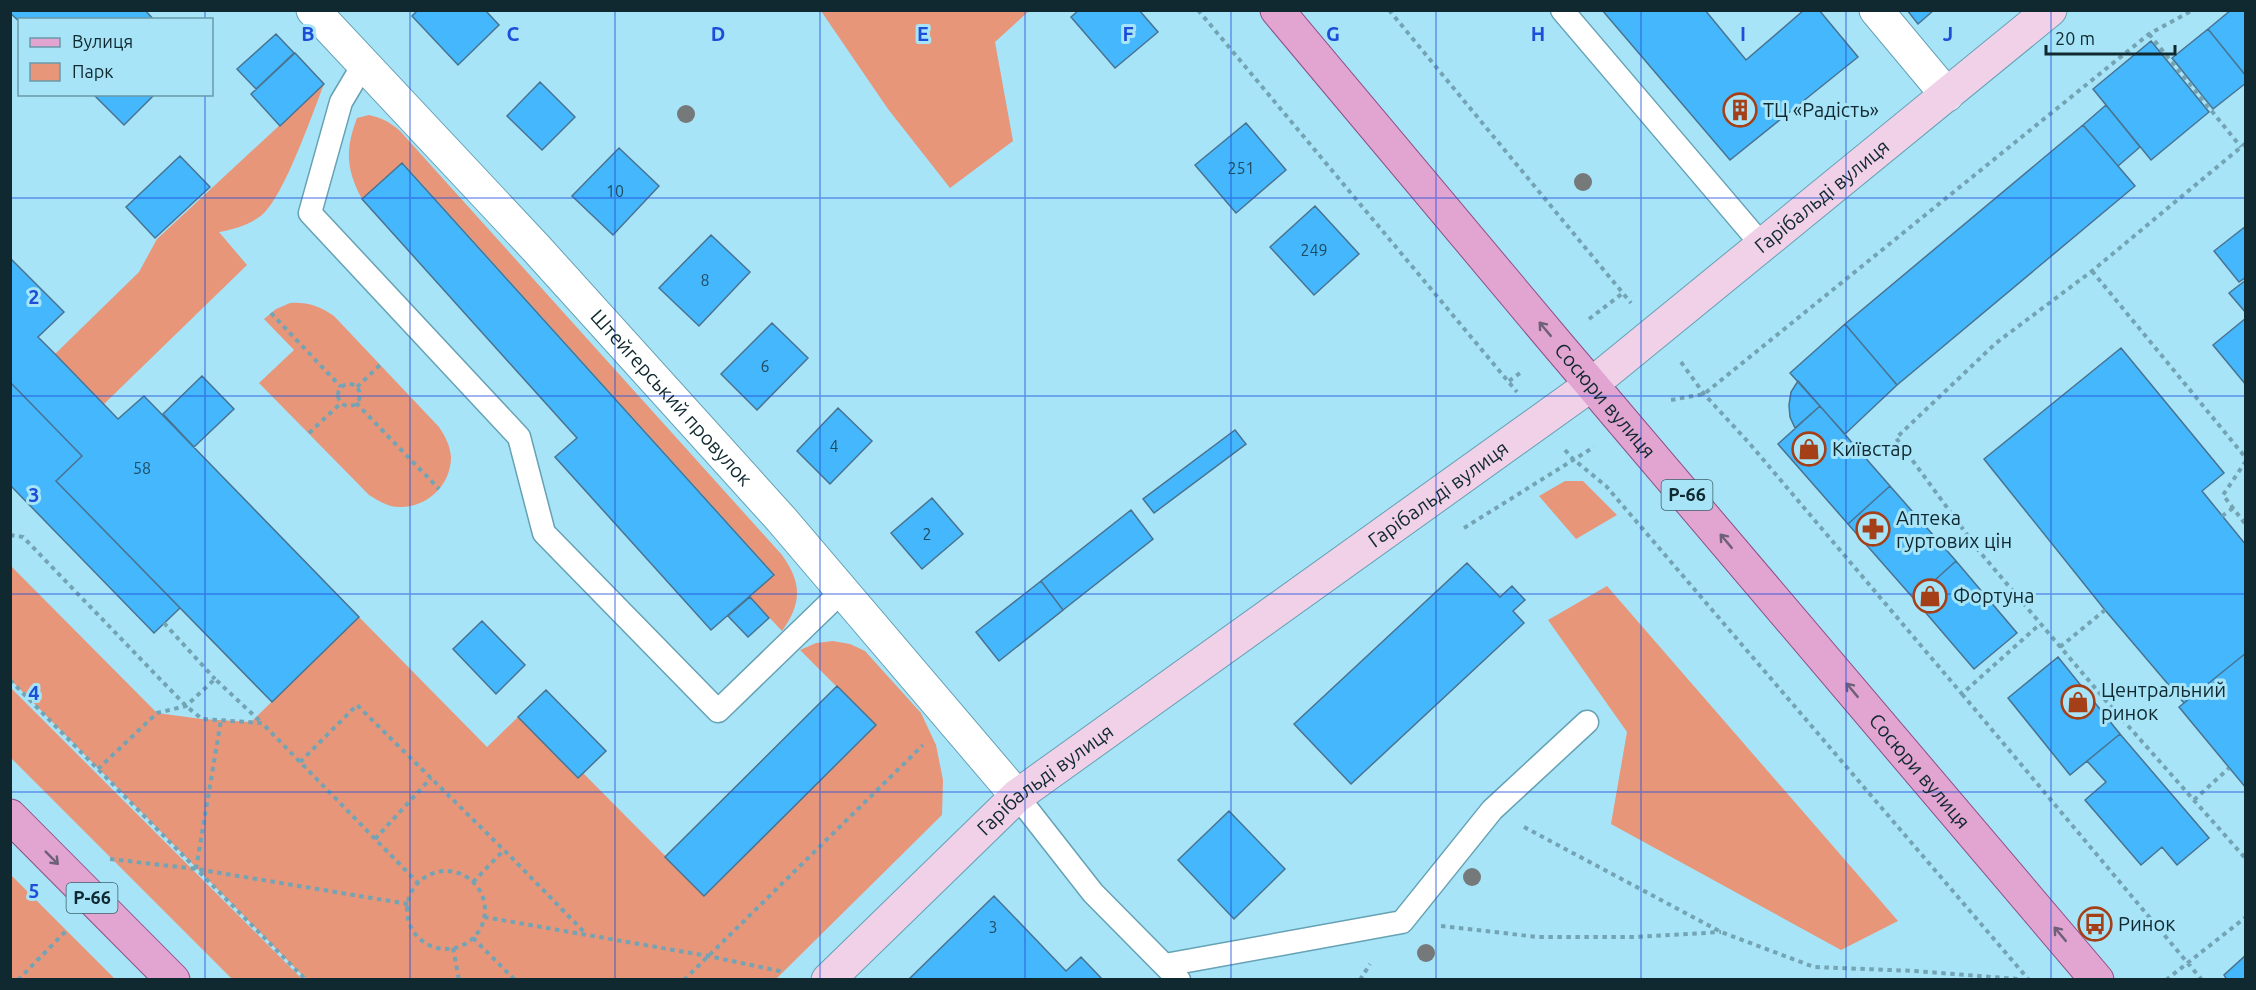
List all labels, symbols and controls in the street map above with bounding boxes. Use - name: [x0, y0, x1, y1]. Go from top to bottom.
- legend: [18, 18, 213, 96]
- scale bar: [2046, 18, 2175, 56]
- text: B: [301, 22, 315, 45]
- text: C: [507, 22, 520, 45]
- text: D: [711, 22, 725, 45]
- text: E: [917, 22, 929, 45]
- text: F: [1122, 22, 1134, 45]
- text: G: [1326, 22, 1340, 45]
- text: H: [1531, 22, 1545, 45]
- text: I: [1740, 22, 1746, 45]
- text: J: [1943, 22, 1953, 45]
- text: 20 m: [2055, 28, 2095, 48]
- text: Вулиця: [72, 31, 133, 51]
- text: Парк: [72, 61, 113, 81]
- building icon: ТЦ «Радість»: [1722, 92, 1758, 128]
- place label: ТЦ «Радість»: [1763, 98, 1879, 121]
- street label: Гарібальді вулиця: [1750, 134, 1893, 257]
- house number: 251: [1227, 159, 1255, 177]
- house number: 10: [606, 182, 624, 200]
- house number: 249: [1300, 241, 1328, 259]
- house number: 8: [700, 271, 710, 289]
- text: 2: [28, 285, 40, 308]
- street label: Штейгерський провулок: [586, 305, 757, 490]
- one-way arrow: [1538, 321, 1551, 337]
- street label: Сосюри вулиця: [1550, 338, 1661, 462]
- house number: 6: [760, 357, 770, 375]
- shop icon: Київстар: [1791, 431, 1827, 467]
- street label: Гарібальді вулиця: [1364, 436, 1512, 552]
- house number: 4: [829, 437, 839, 455]
- place label: Київстар: [1832, 437, 1912, 460]
- house number: 58: [133, 459, 151, 477]
- road number: Р-66: [1662, 480, 1712, 510]
- text: 3: [28, 483, 40, 506]
- place label: Аптека гуртових цін: [1896, 506, 2012, 552]
- pharmacy icon: Аптека гуртових цін: [1855, 511, 1891, 547]
- house number: 2: [922, 525, 932, 543]
- one-way arrow: [1719, 534, 1733, 549]
- shop icon: Фортуна: [1912, 578, 1948, 614]
- place label: Фортуна: [1953, 584, 2035, 607]
- place label: Центральний ринок: [2101, 678, 2226, 724]
- text: 4: [28, 681, 40, 704]
- one-way arrow: [1845, 683, 1859, 698]
- shop icon: Центральний ринок: [2060, 684, 2096, 720]
- street label: Сосюри вулиця: [1865, 709, 1975, 833]
- street label: Гарібальді вулиця: [972, 719, 1117, 840]
- one-way arrow: [44, 851, 59, 865]
- text: 5: [28, 879, 40, 902]
- road number: Р-66: [66, 883, 118, 913]
- bus stop icon: Ринок: [2077, 906, 2113, 942]
- place label: Ринок: [2118, 912, 2175, 935]
- house number: 3: [988, 918, 998, 936]
- one-way arrow: [2053, 927, 2067, 942]

